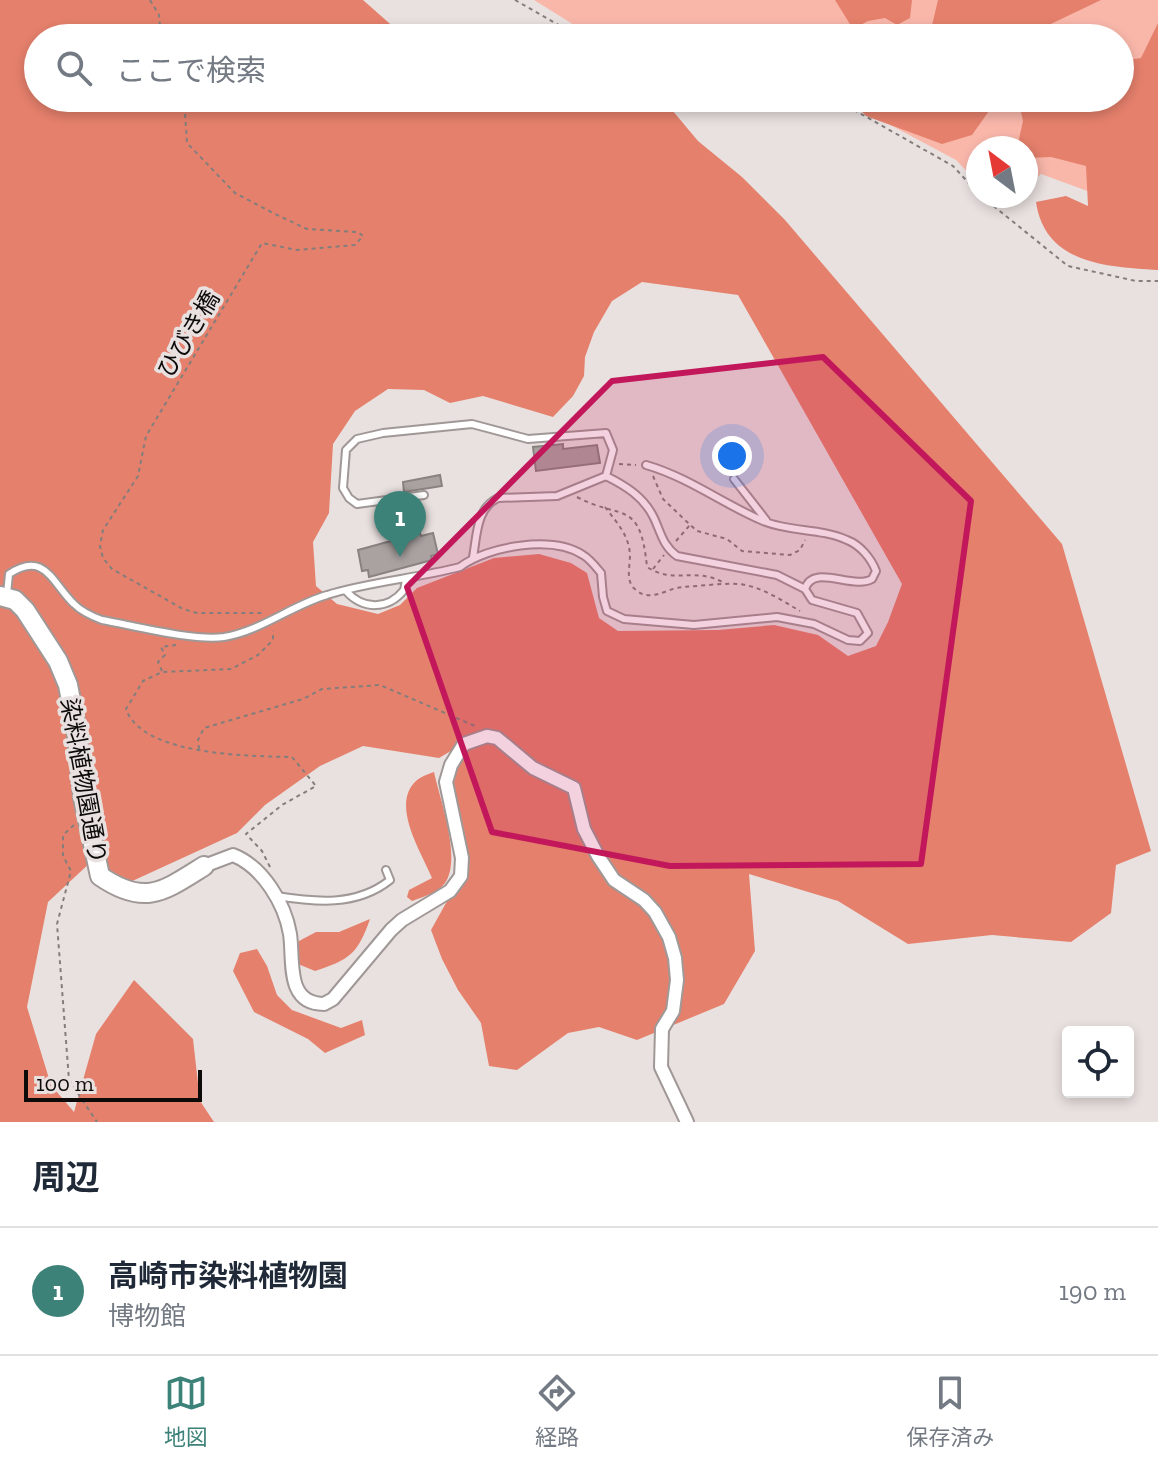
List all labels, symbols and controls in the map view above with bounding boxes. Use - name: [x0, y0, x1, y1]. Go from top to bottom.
- search box: [24, 24, 1134, 112]
- icon: search: [52, 46, 96, 90]
- text: ここで検索: [116, 53, 266, 89]
- north arrow: [966, 136, 1038, 208]
- street label: ひびき橋: [151, 285, 225, 383]
- your location: [712, 436, 752, 476]
- pin: 1: [374, 491, 426, 557]
- street label: 染料植物園通り: [55, 696, 113, 866]
- map controls: [1062, 1026, 1134, 1098]
- button: locate: [1062, 1026, 1134, 1098]
- scale bar: [24, 1066, 202, 1102]
- text: 100 m: [36, 1070, 94, 1097]
- text: 周辺: [32, 1157, 100, 1198]
- text: 高崎市染料植物園: [108, 1258, 348, 1294]
- text: 1: [53, 1275, 63, 1307]
- text: 190 m: [1059, 1275, 1126, 1307]
- text: 博物館: [108, 1300, 186, 1332]
- tab: 地図: [164, 1371, 208, 1451]
- tab: 経路: [535, 1371, 579, 1451]
- tab: 保存済み: [906, 1371, 994, 1451]

